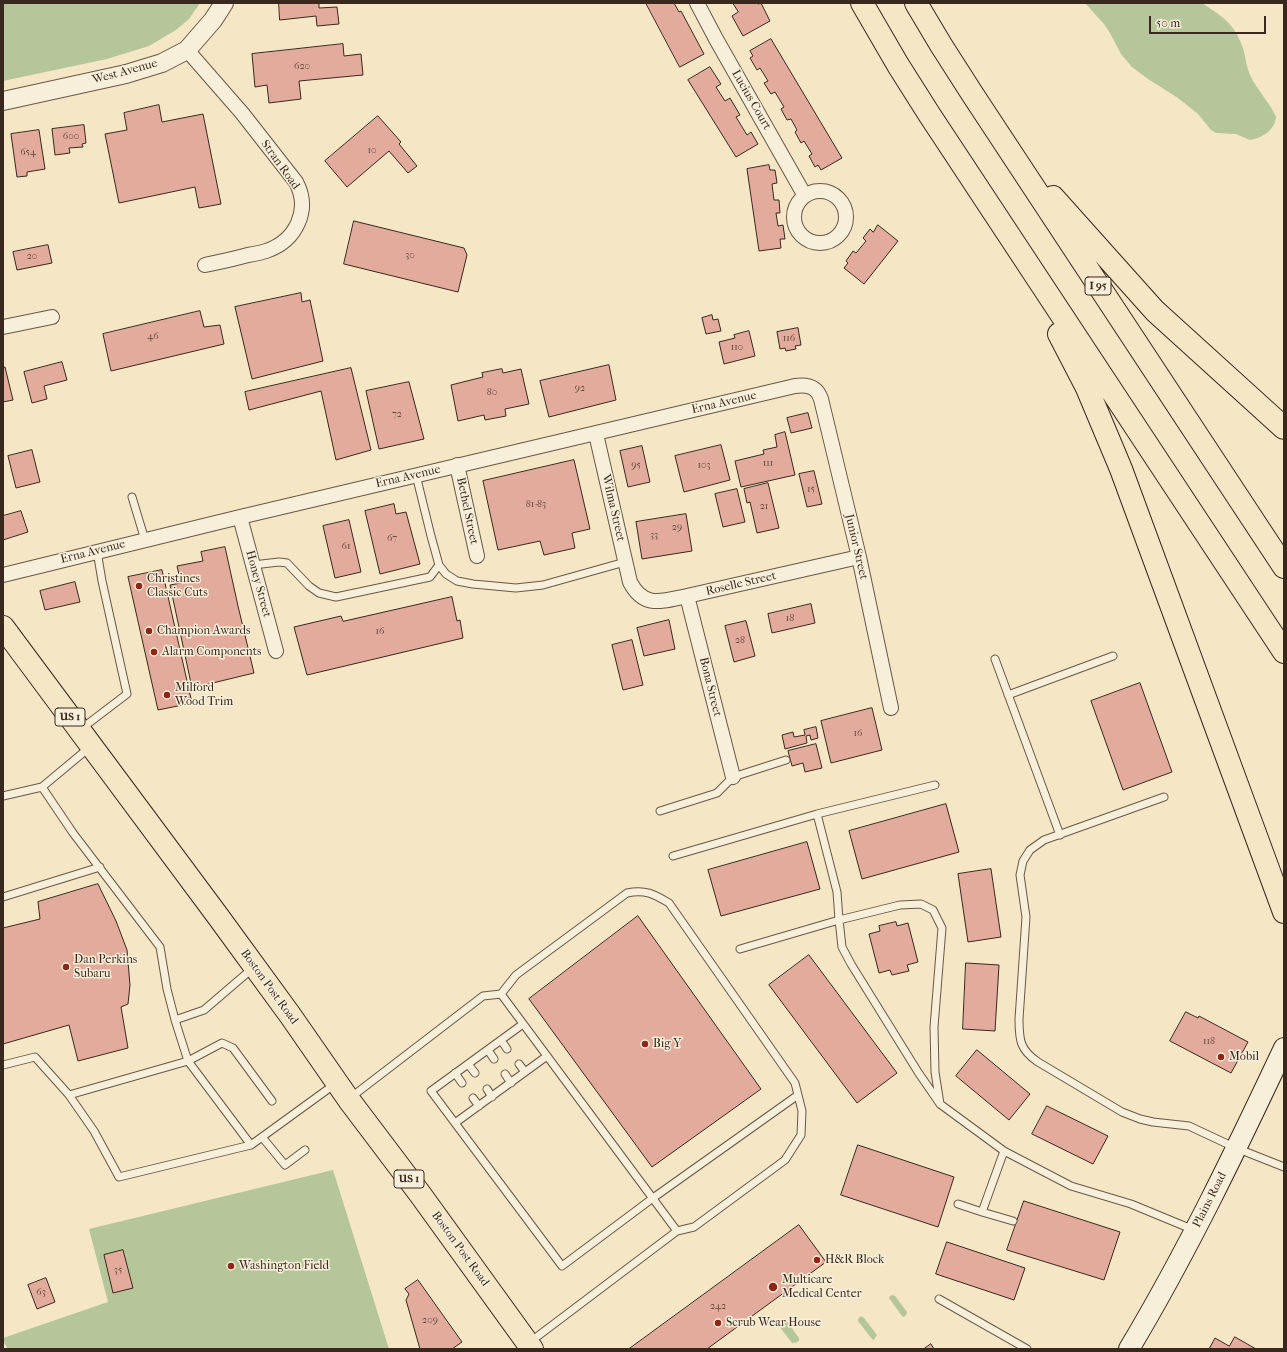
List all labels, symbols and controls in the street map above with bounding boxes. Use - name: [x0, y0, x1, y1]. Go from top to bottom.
- scale bar: [1151, 8, 1268, 34]
- text: 50 m: [1156, 16, 1180, 30]
- street label: West Avenue: [91, 56, 159, 88]
- house number: 620: [294, 61, 310, 73]
- street label: Lucius Court: [728, 67, 774, 133]
- house number: 600: [63, 131, 79, 143]
- street label: Stran Road: [257, 138, 303, 192]
- house number: 10: [367, 145, 377, 157]
- house number: 654: [20, 147, 36, 159]
- house number: 30: [405, 250, 415, 262]
- house number: 20: [27, 251, 37, 263]
- road number: I 95: [1085, 277, 1111, 295]
- house number: 46: [147, 331, 159, 343]
- house number: 116: [783, 333, 795, 345]
- house number: 110: [731, 342, 743, 354]
- house number: 92: [575, 383, 585, 395]
- house number: 80: [487, 387, 497, 399]
- street label: Erna Avenue: [690, 389, 758, 417]
- house number: 72: [392, 409, 402, 421]
- house number: 111: [763, 458, 773, 470]
- house number: 95: [631, 460, 641, 472]
- house number: 103: [697, 460, 711, 472]
- street label: Erna Avenue: [374, 463, 442, 491]
- street label: Wilma Street: [598, 473, 628, 543]
- street label: Bethel Street: [453, 476, 481, 546]
- house number: 15: [807, 484, 815, 496]
- house number: 81-83: [526, 499, 546, 511]
- house number: 21: [760, 501, 768, 513]
- street label: Junior Street: [841, 513, 871, 581]
- house number: 29: [672, 522, 682, 534]
- house number: 33: [650, 530, 658, 542]
- house number: 67: [387, 533, 397, 545]
- street label: Erna Avenue: [59, 537, 127, 567]
- house number: 61: [342, 541, 350, 553]
- street label: Honey Street: [242, 549, 274, 619]
- street label: Roselle Street: [704, 569, 778, 599]
- place label: Christines Classic Cuts: [147, 572, 208, 600]
- marker: Christines Classic Cuts: [134, 581, 144, 591]
- house number: 18: [786, 613, 794, 625]
- place label: Champion Awards: [157, 624, 250, 638]
- marker: Champion Awards: [144, 626, 154, 636]
- house number: 16: [376, 626, 384, 638]
- house number: 28: [735, 635, 745, 647]
- place label: Alarm Components: [162, 645, 261, 659]
- marker: Alarm Components: [149, 647, 159, 657]
- street label: Bona Street: [696, 656, 724, 718]
- place label: Milford Wood Trim: [175, 681, 233, 709]
- marker: Milford Wood Trim: [162, 690, 172, 700]
- road number: US 1: [55, 708, 85, 726]
- house number: 16: [854, 728, 862, 740]
- street label: Boston Post Road: [237, 947, 301, 1027]
- place label: Dan Perkins Subaru: [74, 953, 137, 981]
- marker: Dan Perkins Subaru: [61, 962, 71, 972]
- house number: 118: [1203, 1036, 1215, 1048]
- place label: Big Y: [653, 1037, 681, 1051]
- marker: Big Y: [640, 1039, 650, 1049]
- place label: Mobil: [1229, 1050, 1259, 1064]
- marker: Mobil: [1216, 1052, 1226, 1062]
- road number: US 1: [394, 1170, 424, 1188]
- street label: Plains Road: [1190, 1170, 1230, 1230]
- street label: Boston Post Road: [428, 1209, 492, 1289]
- place label: H&R Block: [825, 1253, 884, 1267]
- marker: H&R Block: [812, 1255, 822, 1265]
- place label: Washington Field: [239, 1259, 329, 1273]
- marker: Washington Field: [226, 1261, 236, 1271]
- house number: 35: [114, 1265, 122, 1277]
- place label: Multicare Medical Center: [782, 1273, 862, 1301]
- marker: Multicare Medical Center: [767, 1281, 779, 1293]
- house number: 63: [36, 1287, 46, 1299]
- house number: 242: [710, 1301, 726, 1313]
- house number: 209: [422, 1315, 438, 1327]
- place label: Scrub Wear House: [726, 1316, 821, 1330]
- marker: Scrub Wear House: [713, 1318, 723, 1328]

